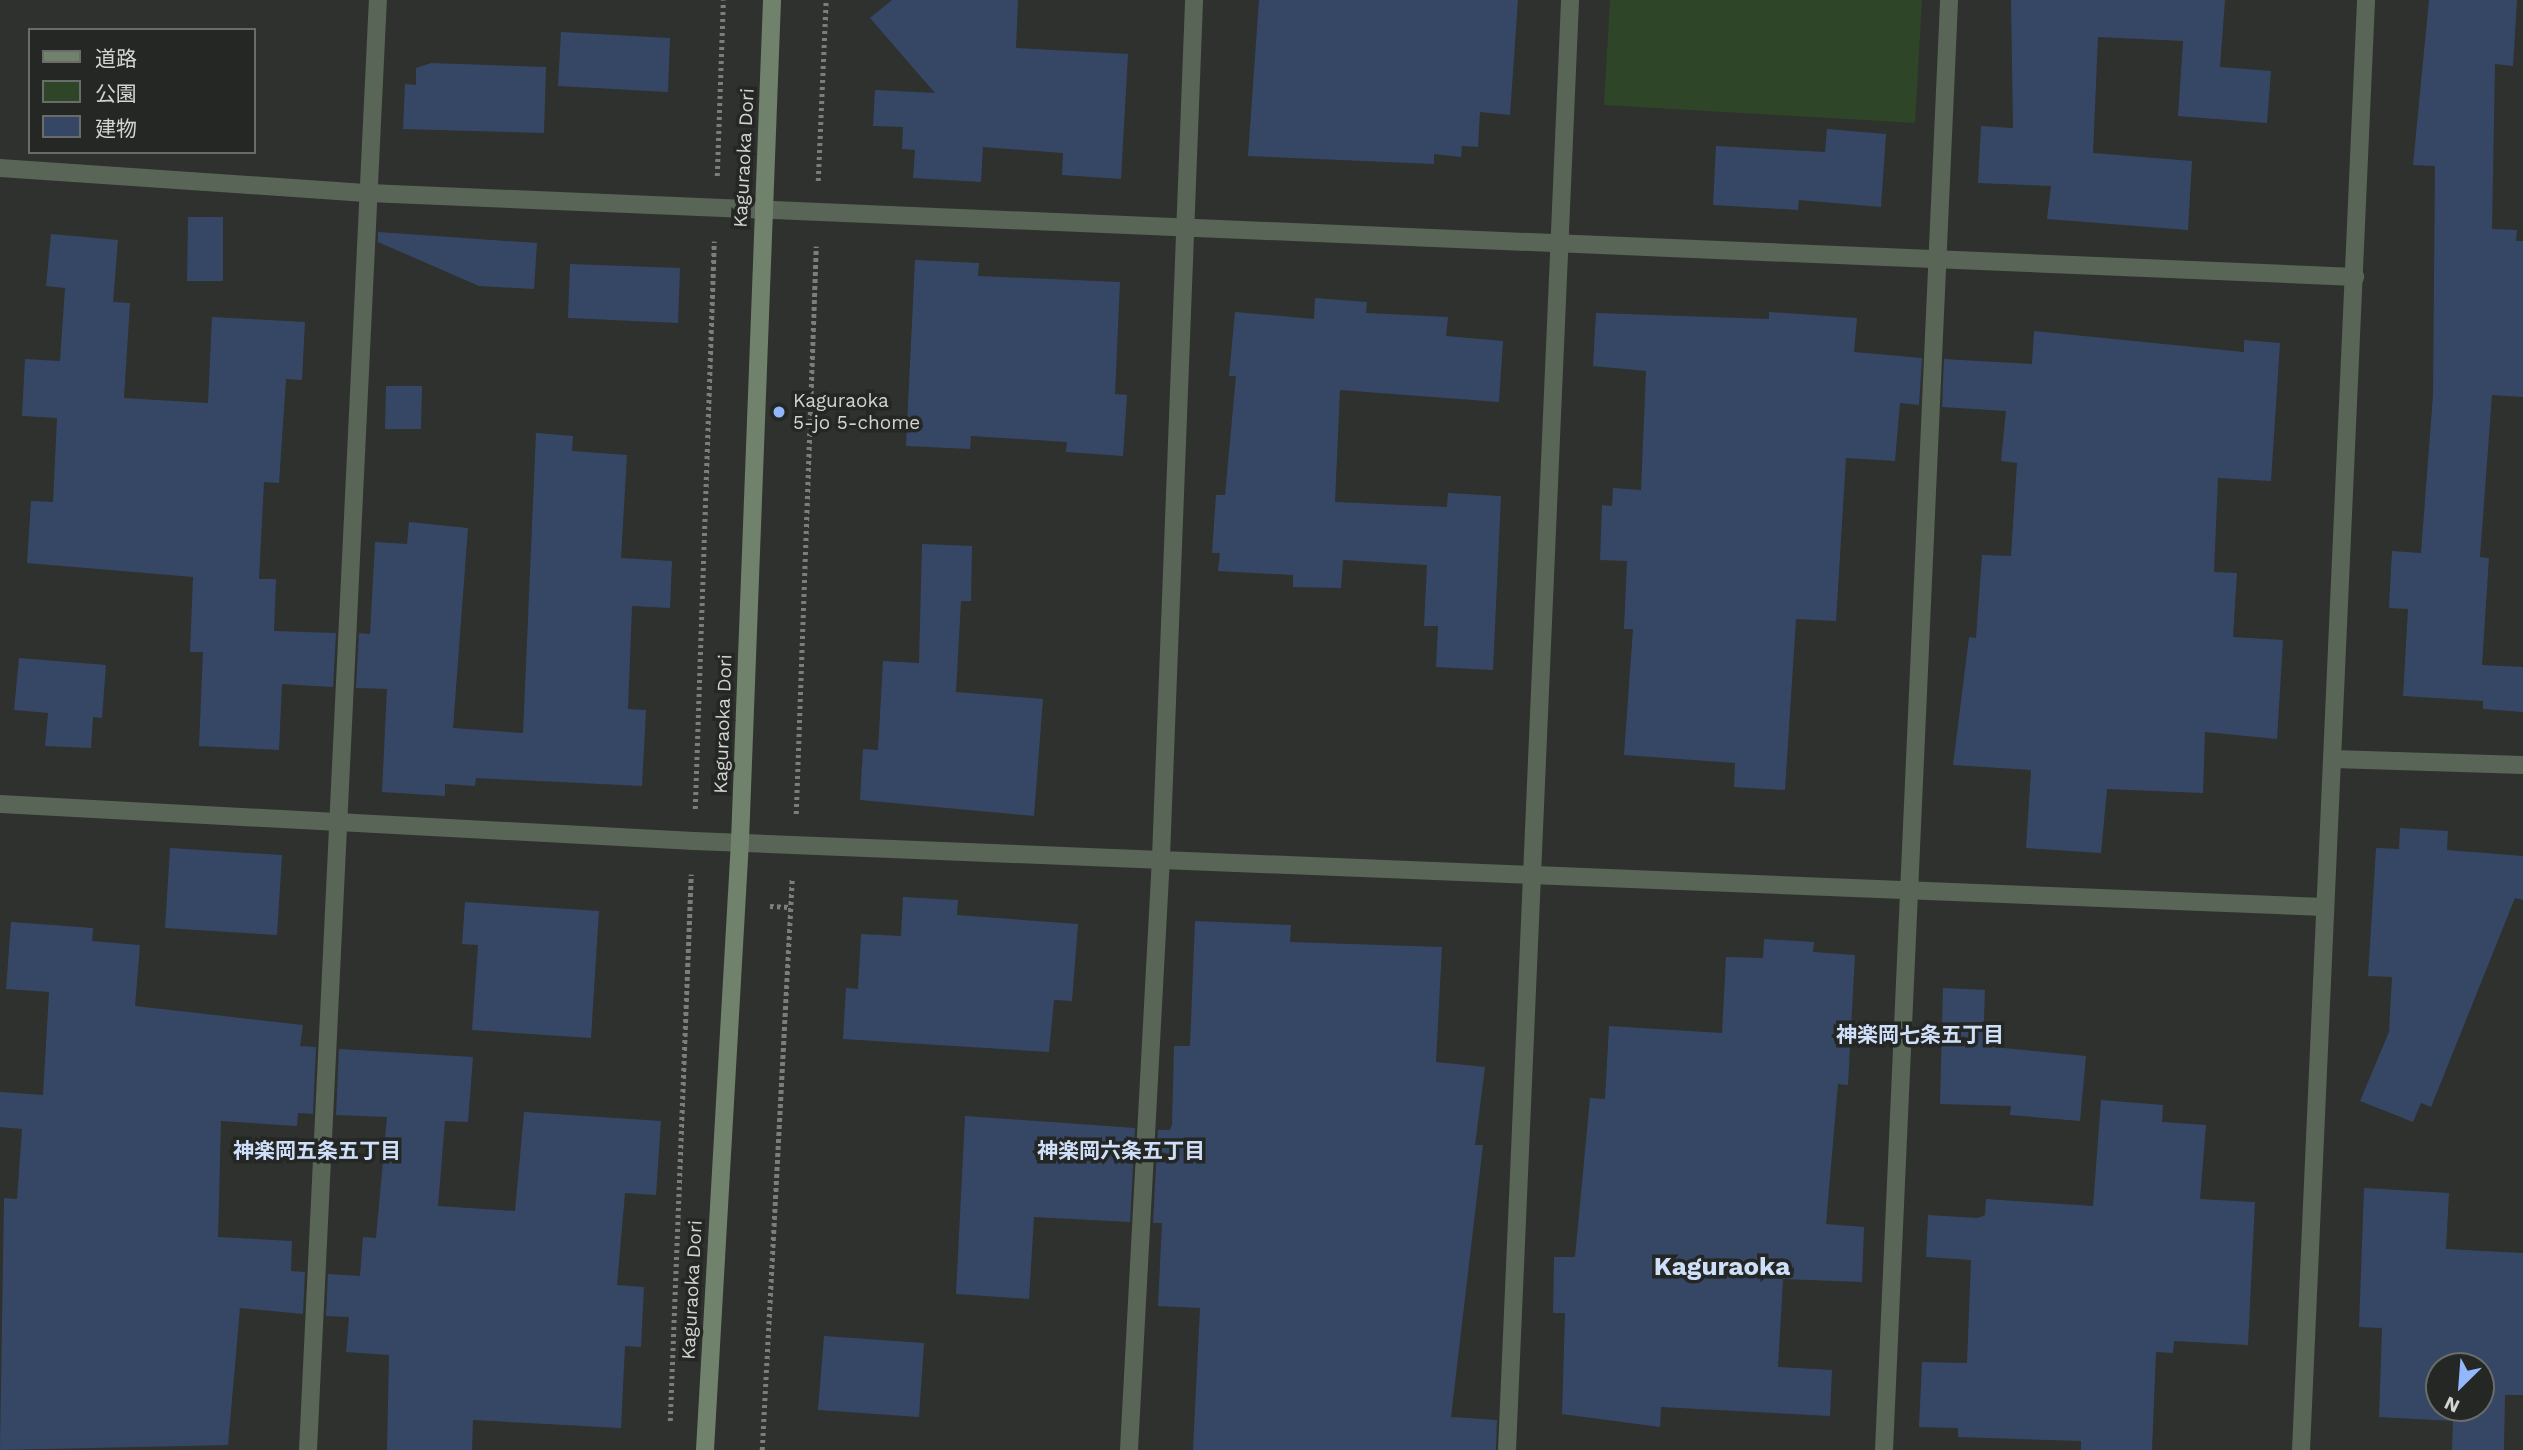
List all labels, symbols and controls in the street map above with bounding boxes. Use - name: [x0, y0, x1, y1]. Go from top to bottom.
- legend: [28, 28, 256, 154]
- text: 道路: [95, 46, 137, 71]
- text: 公園: [95, 81, 137, 106]
- street label: Kaguraoka Dori: [729, 87, 759, 229]
- text: 建物: [95, 116, 137, 141]
- place label: Kaguraoka 5-jo 5-chome: [793, 390, 920, 434]
- marker: Kaguraoka 5-jo 5-chome: [771, 404, 787, 420]
- street label: Kaguraoka Dori: [709, 654, 737, 794]
- district label: 神楽岡七条五丁目: [1836, 1022, 2004, 1048]
- district label: 神楽岡五条五丁目: [233, 1138, 401, 1164]
- district label: 神楽岡六条五丁目: [1037, 1138, 1205, 1164]
- street label: Kaguraoka Dori: [677, 1219, 707, 1361]
- district label: Kaguraoka: [1654, 1251, 1790, 1283]
- north arrow: [2425, 1352, 2495, 1422]
- text: N: [2441, 1391, 2463, 1418]

